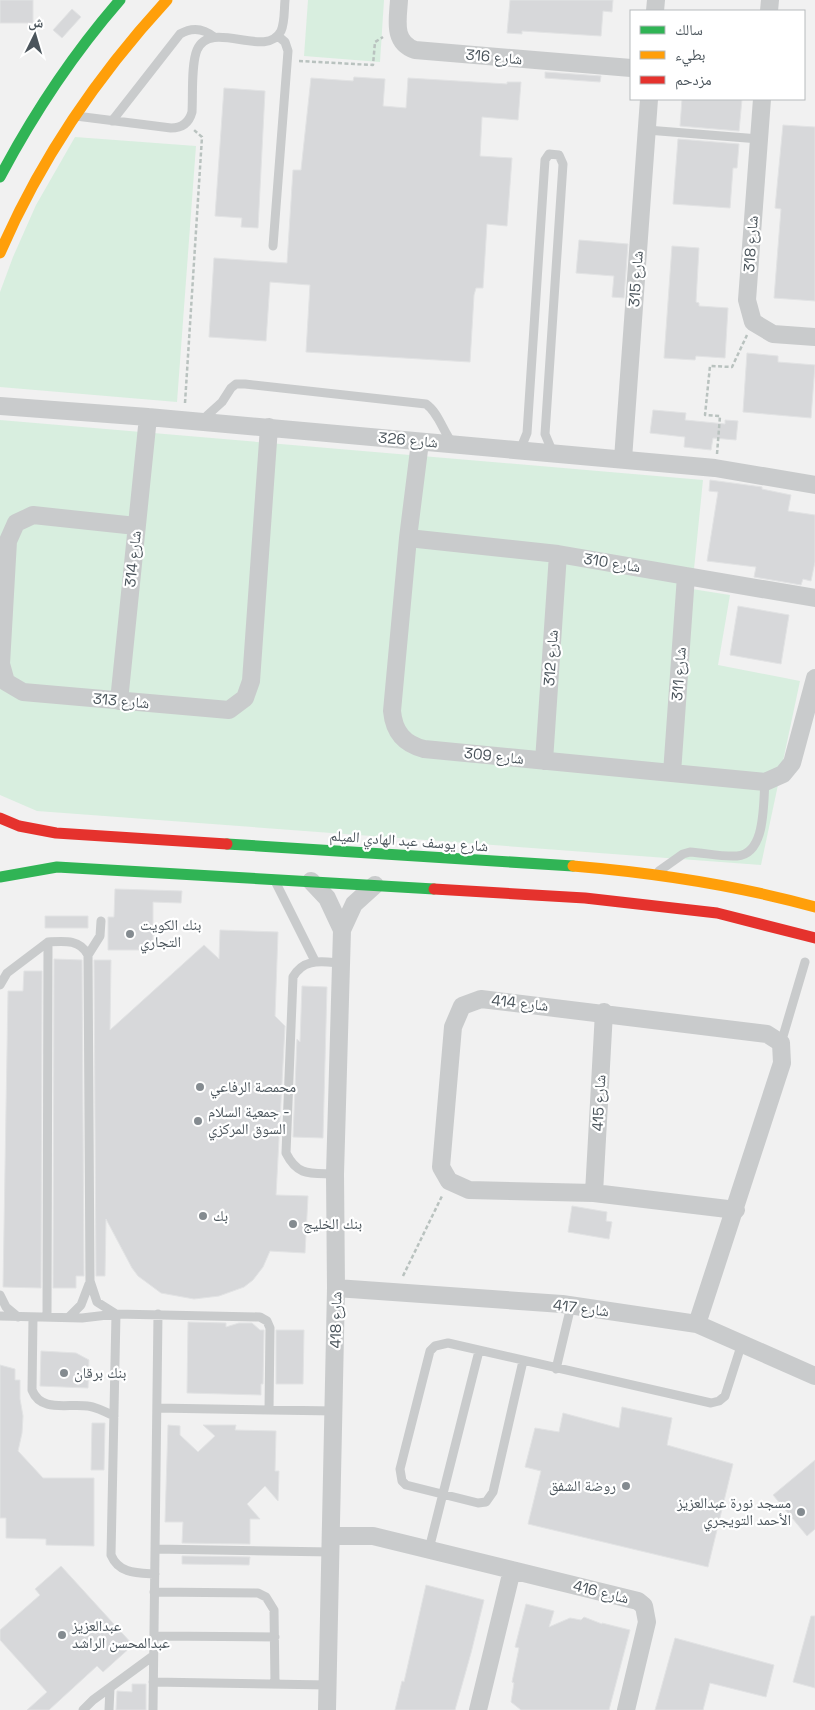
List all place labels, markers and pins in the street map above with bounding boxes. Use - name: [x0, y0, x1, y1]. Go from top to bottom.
- place label: بنك الكويت التجاري: [140, 915, 201, 954]
- marker: بنك الكويت التجاري: [124, 928, 136, 940]
- place label: محمصة الرفاعي: [210, 1077, 296, 1099]
- marker: محمصة الرفاعي: [194, 1081, 206, 1093]
- place label: جمعية السلام - السوق المركزي: [208, 1102, 289, 1141]
- marker: جمعية السلام - السوق المركزي: [192, 1115, 204, 1127]
- place label: بك: [213, 1206, 228, 1225]
- marker: بك: [197, 1210, 209, 1222]
- place label: بنك الخليج: [303, 1214, 362, 1234]
- marker: بنك الخليج: [287, 1218, 299, 1230]
- place label: بنك برقان: [74, 1363, 126, 1383]
- marker: بنك برقان: [58, 1367, 70, 1379]
- place label: روضة الشفق: [549, 1476, 616, 1496]
- marker: روضة الشفق: [620, 1480, 632, 1492]
- place label: مسجد نورة عبدالعزيز الأحمد التويجري: [676, 1493, 791, 1532]
- marker: مسجد نورة عبدالعزيز الأحمد التويجري: [795, 1506, 807, 1518]
- place label: عبدالعزيز عبدالمحسن الراشد: [71, 1616, 170, 1653]
- marker: عبدالعزيز عبدالمحسن الراشد: [56, 1629, 68, 1641]

